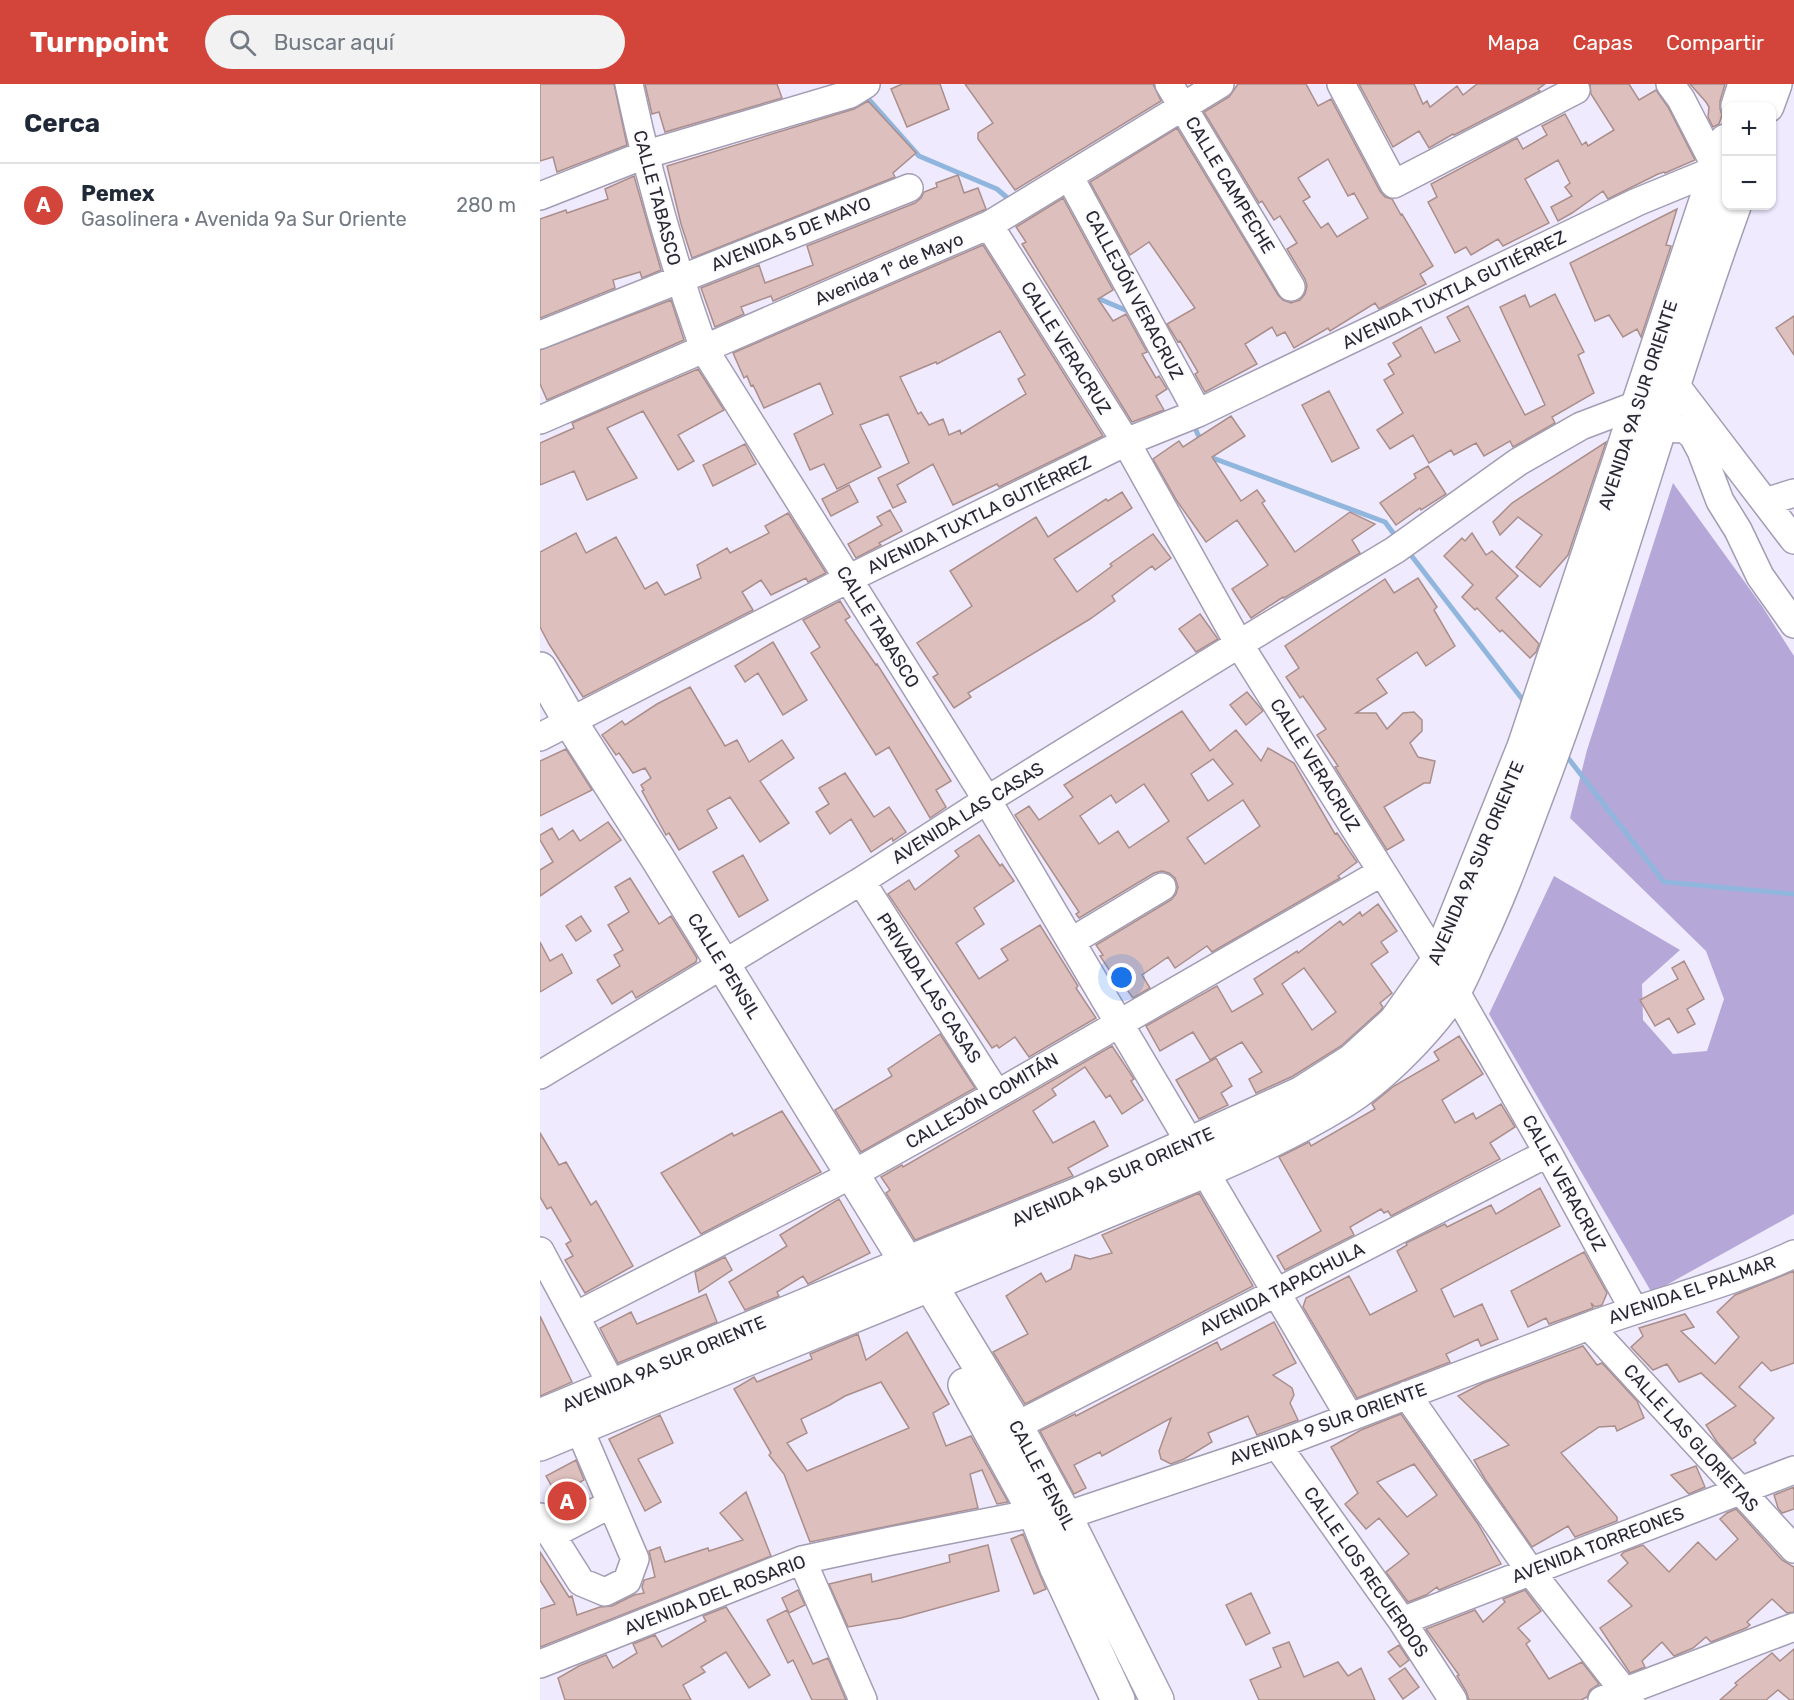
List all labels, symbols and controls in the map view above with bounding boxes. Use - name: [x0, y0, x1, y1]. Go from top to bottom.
- search box: [205, 15, 625, 69]
- text: Turnpoint: [30, 26, 169, 59]
- icon: search: [226, 26, 259, 59]
- text: Buscar aquí: [274, 29, 394, 56]
- text: Mapa: [1487, 30, 1540, 55]
- text: Capas: [1573, 30, 1633, 55]
- text: Compartir: [1666, 30, 1764, 55]
- map controls: [1722, 102, 1776, 210]
- button: +: [1722, 102, 1776, 156]
- text: Cerca: [24, 108, 100, 139]
- street label: CALLE CAMPECHE: [1180, 113, 1280, 257]
- street label: CALLE TABASCO: [628, 128, 686, 268]
- button: −: [1722, 156, 1776, 210]
- text: Pemex: [81, 180, 155, 207]
- street label: AVENIDA 5 DE MAYO: [708, 192, 874, 276]
- text: A: [36, 193, 51, 217]
- text: 280 m: [456, 193, 516, 217]
- text: Gasolinera · Avenida 9a Sur Oriente: [81, 207, 407, 231]
- street label: CALLEJÓN VERACRUZ: [1080, 207, 1188, 384]
- street label: AVENIDA TUXTLA GUTIÉRREZ: [1338, 226, 1570, 354]
- street label: Avenida 1º de Mayo: [811, 228, 967, 310]
- street label: CALLE VERACRUZ: [1016, 277, 1116, 419]
- street label: AVENIDA 9A SUR ORIENTE: [1594, 297, 1682, 513]
- street label: AVENIDA TUXTLA GUTIÉRREZ: [863, 451, 1095, 579]
- street label: CALLE TABASCO: [832, 562, 924, 692]
- street label: CALLE VERACRUZ: [1265, 694, 1365, 836]
- street label: AVENIDA LAS CASAS: [888, 757, 1048, 869]
- street label: AVENIDA 9A SUR ORIENTE: [1423, 758, 1529, 968]
- street label: CALLE PENSIL: [683, 909, 765, 1023]
- street label: PRIVADA LAS CASAS: [872, 909, 986, 1067]
- your location: [1107, 963, 1136, 992]
- street label: CALLEJÓN COMITÁN: [902, 1048, 1062, 1154]
- street label: CALLE VERACRUZ: [1517, 1111, 1611, 1255]
- street label: AVENIDA 9A SUR ORIENTE: [1008, 1122, 1218, 1232]
- street label: AVENIDA TAPACHULA: [1196, 1238, 1368, 1340]
- street label: AVENIDA EL PALMAR: [1605, 1251, 1779, 1329]
- street label: AVENIDA 9A SUR ORIENTE: [559, 1311, 769, 1417]
- street label: CALLE LAS GLORIETAS: [1619, 1360, 1763, 1516]
- street label: AVENIDA 9 SUR ORIENTE: [1226, 1378, 1430, 1470]
- street label: CALLE PENSIL: [1004, 1417, 1080, 1533]
- pin: A: [548, 1478, 586, 1524]
- street label: CALLE LOS RECUERDOS: [1299, 1483, 1433, 1661]
- street label: AVENIDA TORREONES: [1509, 1502, 1687, 1588]
- street label: AVENIDA DEL ROSARIO: [621, 1550, 809, 1640]

